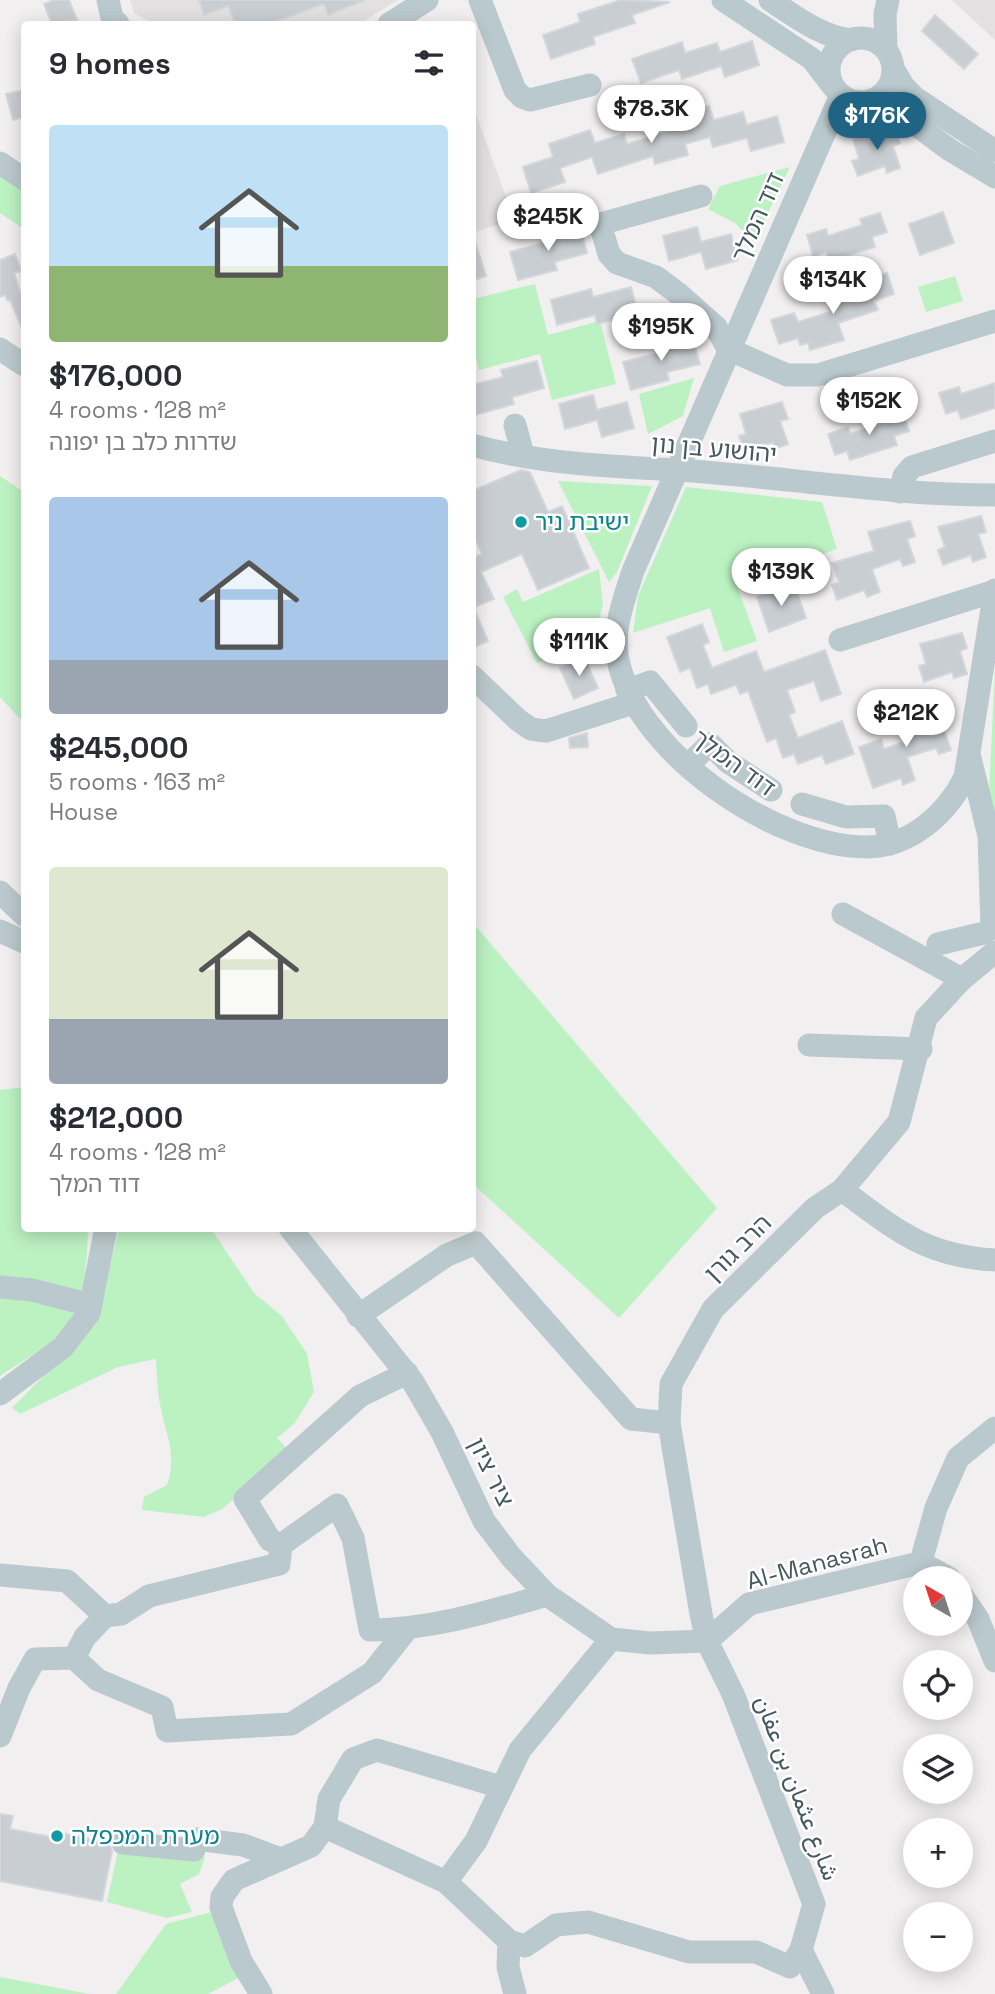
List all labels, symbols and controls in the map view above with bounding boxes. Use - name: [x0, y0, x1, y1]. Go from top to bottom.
- text: 9 homes: [49, 44, 171, 83]
- icon: filters: [410, 44, 448, 82]
- pin: $78.3K: [594, 86, 708, 145]
- pin: $176K: [828, 92, 926, 152]
- text: $78.3K: [613, 93, 689, 123]
- text: $176K: [844, 100, 910, 130]
- street label: דוד המלך: [724, 167, 791, 267]
- icon: home: [186, 170, 312, 296]
- pin: $245K: [499, 194, 597, 253]
- text: $245K: [513, 201, 583, 231]
- pin: $134K: [784, 256, 882, 316]
- text: $134K: [799, 264, 867, 294]
- pin: $195K: [612, 304, 710, 363]
- text: $195K: [628, 311, 694, 341]
- text: $176,000: [49, 356, 183, 395]
- pin: $152K: [820, 378, 918, 437]
- text: $152K: [836, 385, 902, 415]
- text: 4 rooms · 128 m²: [49, 395, 226, 425]
- text: שדרות כלב בן יפונה: [49, 427, 237, 457]
- street label: יהושוע בן נון: [650, 428, 778, 469]
- place label: ישיבת ניר: [535, 506, 629, 537]
- marker: ישיבת ניר: [513, 514, 529, 530]
- icon: home: [186, 542, 312, 668]
- pin: $139K: [732, 548, 830, 608]
- text: $139K: [748, 556, 814, 586]
- pin: $111K: [530, 618, 628, 678]
- text: $111K: [549, 626, 609, 656]
- pin: $212K: [857, 690, 955, 749]
- text: $212K: [873, 697, 939, 727]
- street label: דוד המלך: [687, 722, 782, 803]
- text: $245,000: [49, 728, 188, 767]
- text: 5 rooms · 163 m²: [49, 767, 225, 797]
- text: House: [49, 797, 118, 827]
- icon: home: [186, 912, 312, 1038]
- text: $212,000: [49, 1098, 183, 1137]
- text: 4 rooms · 128 m²: [49, 1137, 226, 1167]
- text: דוד המלך: [49, 1169, 140, 1199]
- street label: הרב גורן: [697, 1207, 778, 1288]
- street label: ציר ציון: [461, 1432, 521, 1511]
- street label: Al-Manasrah: [743, 1529, 891, 1596]
- north arrow: [903, 1566, 973, 1636]
- map controls: [903, 1566, 973, 1972]
- button: locate: [903, 1650, 973, 1720]
- street label: شارع عثمان بن عفان: [747, 1691, 847, 1885]
- button: layers: [903, 1734, 973, 1804]
- button: +: [903, 1818, 973, 1888]
- place label: מערת המכפלה: [71, 1820, 220, 1851]
- marker: מערת המכפלה: [49, 1828, 65, 1844]
- button: −: [903, 1902, 973, 1972]

